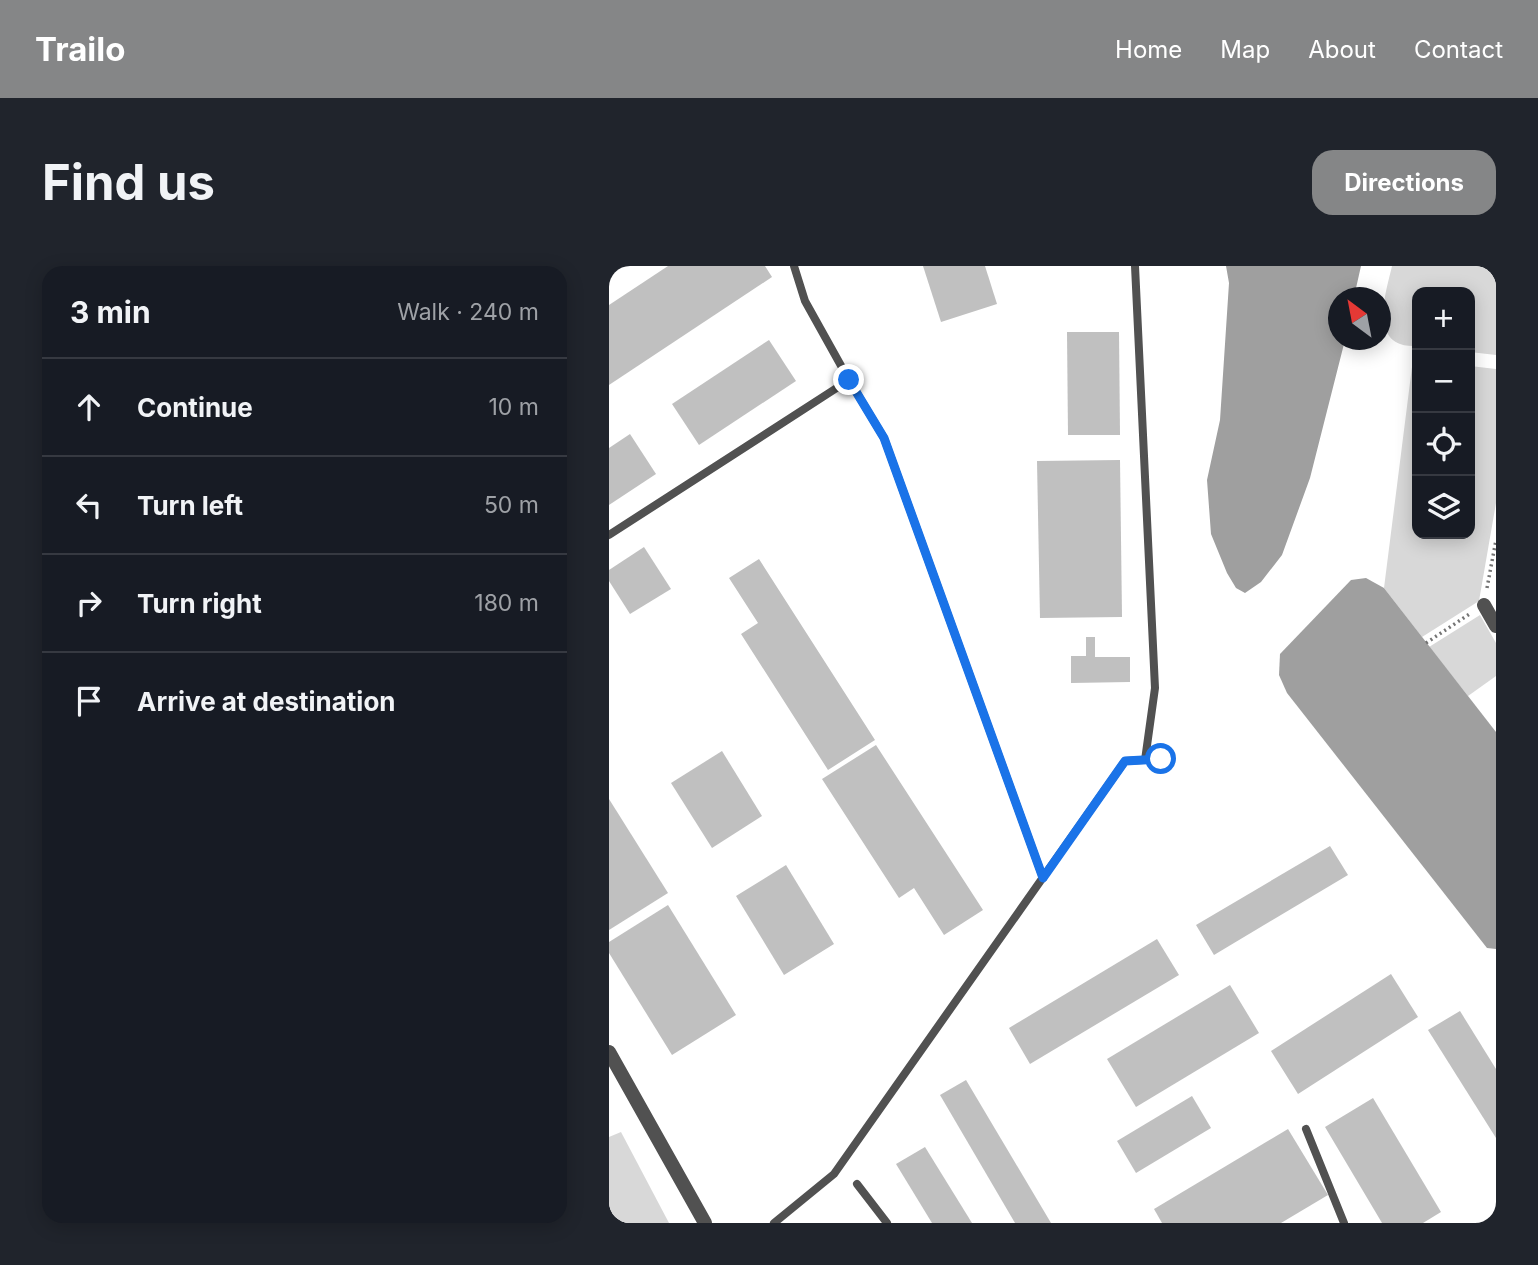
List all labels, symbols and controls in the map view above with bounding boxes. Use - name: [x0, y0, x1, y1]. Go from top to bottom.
- text: Trailo: [35, 29, 125, 69]
- text: Home: [1115, 35, 1182, 64]
- text: Map: [1220, 35, 1270, 64]
- text: About: [1308, 35, 1376, 64]
- text: Contact: [1414, 35, 1503, 64]
- button: Directions: [1312, 150, 1496, 215]
- text: Find us: [42, 153, 215, 212]
- north arrow: [1328, 287, 1391, 350]
- map controls: [1412, 287, 1475, 539]
- button: +: [1412, 287, 1475, 350]
- text: 3 min: [70, 294, 151, 330]
- text: Walk · 240 m: [397, 298, 539, 326]
- button: −: [1412, 350, 1475, 413]
- route end: [833, 364, 864, 395]
- icon: ahead: [70, 388, 108, 426]
- text: Continue: [137, 392, 253, 423]
- text: 10 m: [489, 393, 539, 421]
- button: locate: [1412, 413, 1475, 476]
- button: layers: [1412, 476, 1475, 539]
- icon: left: [70, 486, 108, 524]
- text: Turn left: [137, 490, 243, 521]
- text: 50 m: [484, 491, 539, 519]
- icon: right: [70, 584, 108, 622]
- text: Turn right: [137, 588, 262, 619]
- text: 180 m: [474, 589, 539, 617]
- icon: arrive: [70, 682, 108, 720]
- text: Arrive at destination: [137, 686, 396, 717]
- route start: [1145, 743, 1176, 774]

